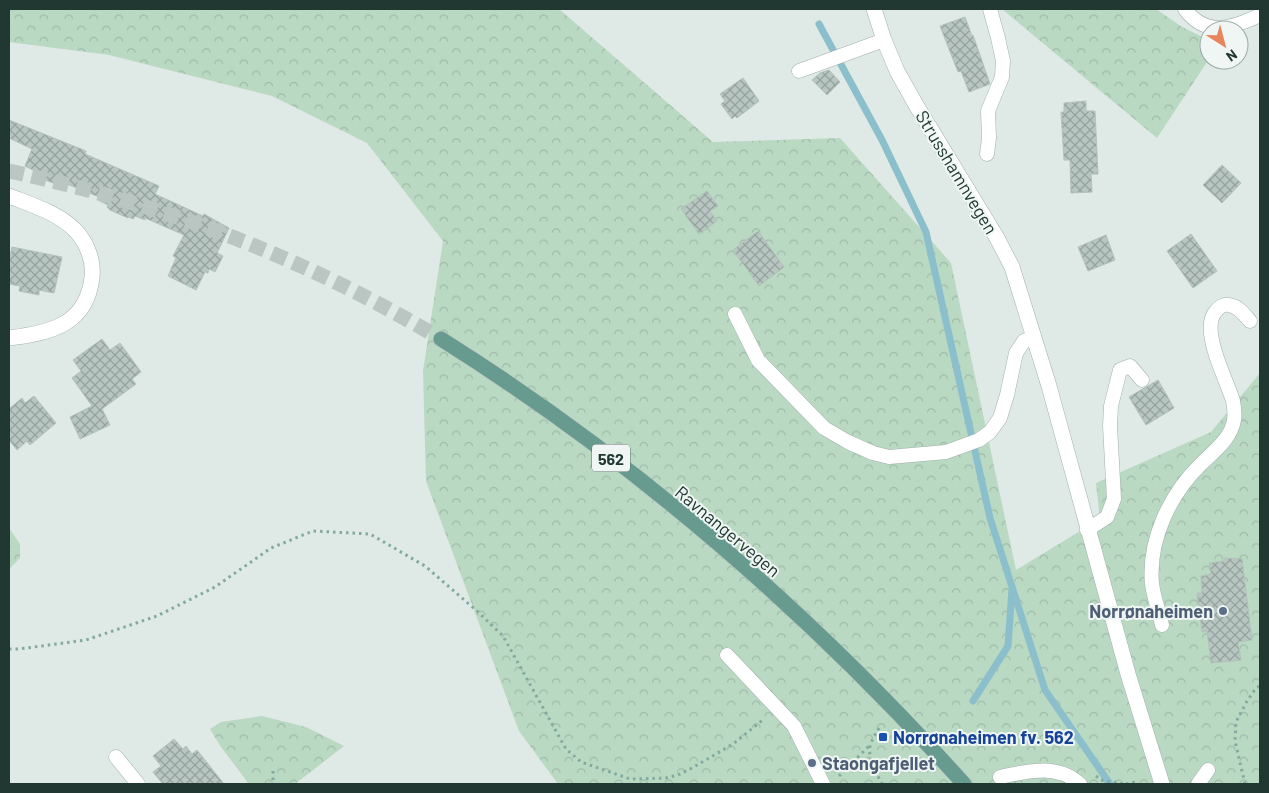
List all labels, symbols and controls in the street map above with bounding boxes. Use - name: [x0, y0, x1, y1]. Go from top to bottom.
- north arrow: [1199, 20, 1249, 70]
- text: N: [1223, 46, 1241, 66]
- street label: Strusshamnvegen: [911, 106, 1003, 238]
- road number: 562: [592, 444, 630, 472]
- street label: Ravnangervegen: [671, 481, 785, 581]
- place label: Norrønaheimen: [1089, 600, 1213, 622]
- marker: Norrønaheimen: [1217, 605, 1229, 617]
- place label: Norrønaheimen fv. 562: [893, 726, 1074, 748]
- marker: Norrønaheimen fv. 562: [877, 731, 889, 743]
- place label: Staongafjellet: [822, 752, 935, 774]
- marker: Staongafjellet: [806, 757, 818, 769]

